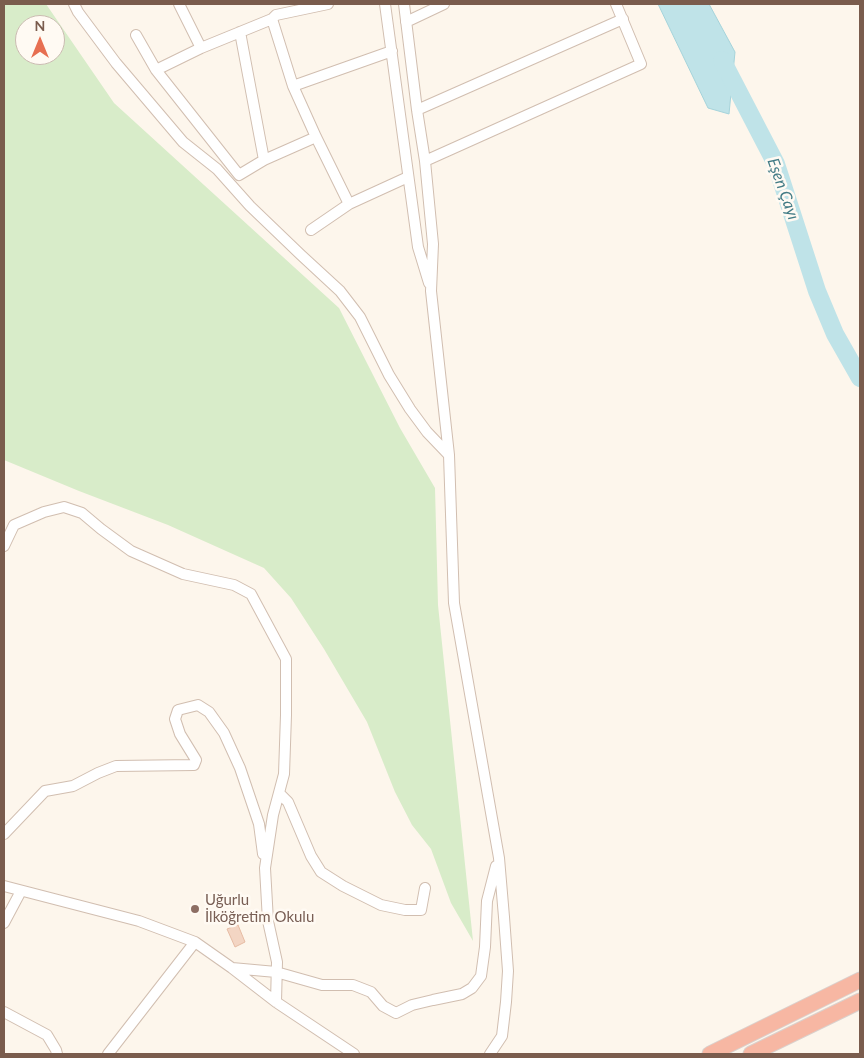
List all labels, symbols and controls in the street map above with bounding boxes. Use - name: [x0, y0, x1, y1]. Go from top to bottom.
- north arrow: [15, 15, 65, 65]
- text: N: [35, 17, 45, 34]
- water label: Eşen Çayı: [763, 156, 803, 222]
- place label: Uğurlu İlköğretim Okulu: [205, 891, 314, 926]
- marker: Uğurlu İlköğretim Okulu: [189, 903, 201, 915]

